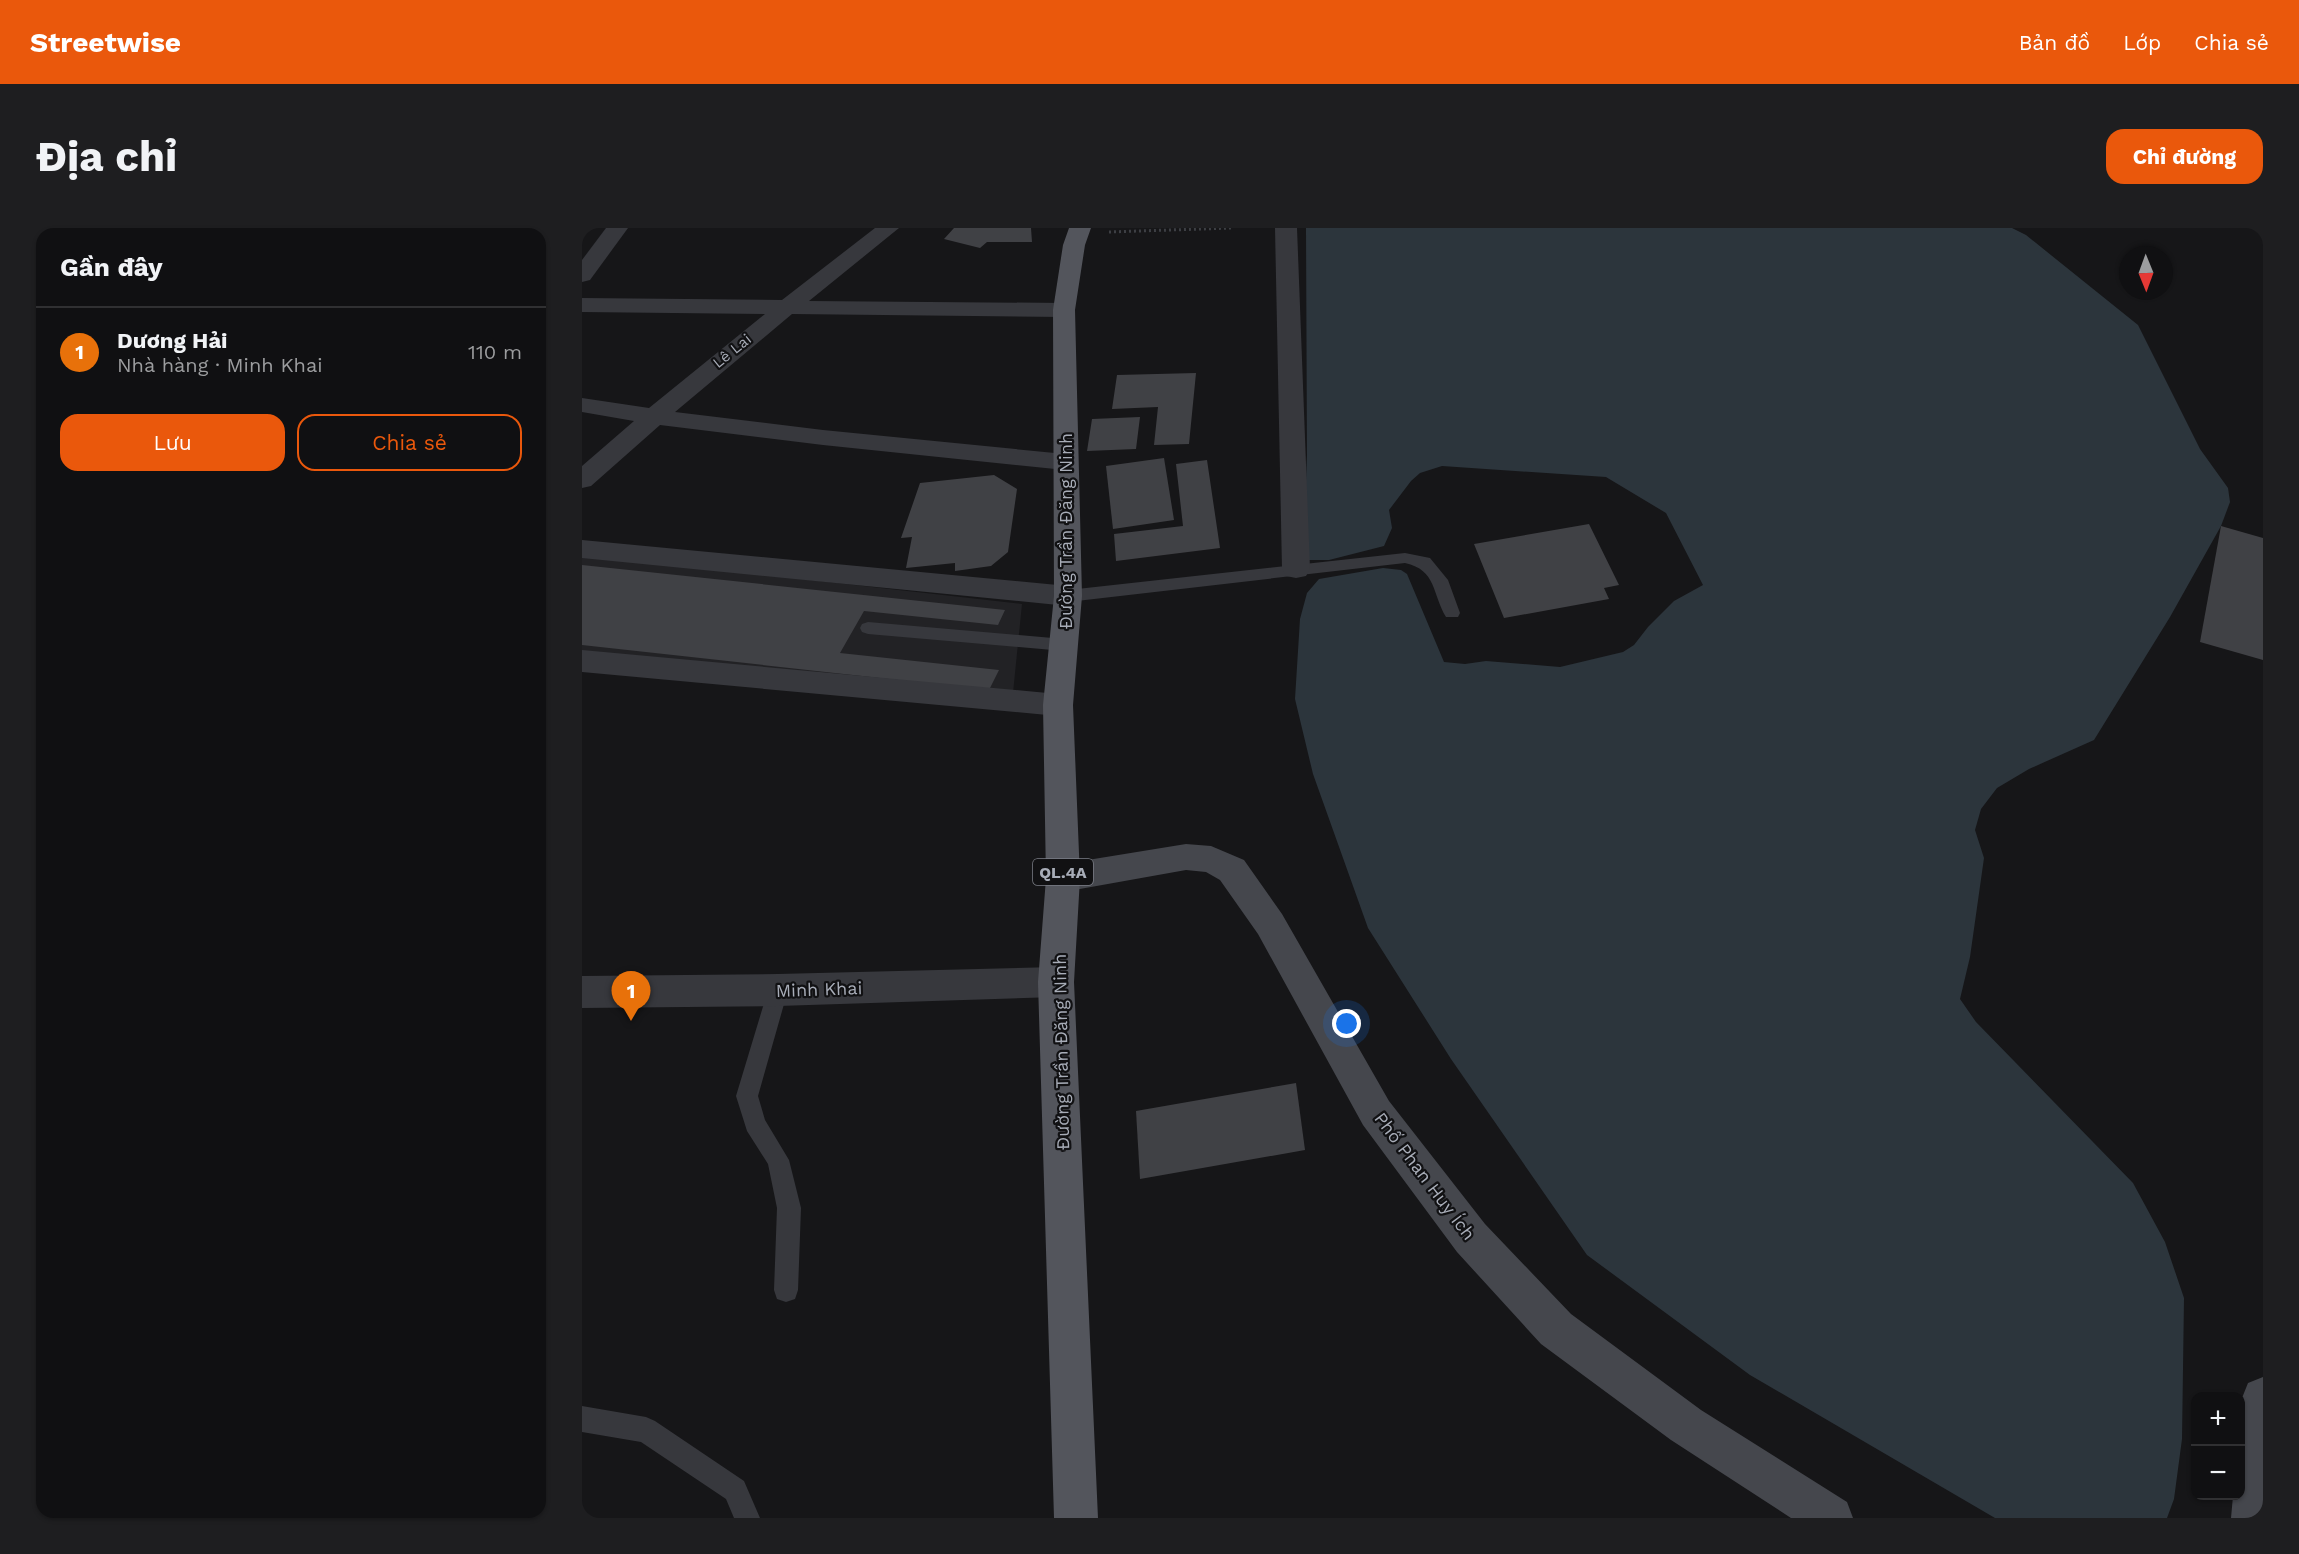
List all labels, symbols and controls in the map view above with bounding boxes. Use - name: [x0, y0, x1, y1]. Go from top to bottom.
- text: Streetwise: [30, 26, 181, 59]
- text: Bản đồ: [2019, 30, 2090, 55]
- text: Lớp: [2123, 30, 2161, 55]
- text: Chia sẻ: [2194, 30, 2269, 55]
- button: Chỉ đường: [2106, 129, 2263, 184]
- text: Địa chỉ: [36, 132, 177, 181]
- north arrow: [2119, 246, 2173, 300]
- text: Gần đây: [60, 252, 163, 282]
- text: Dương Hải: [117, 328, 228, 353]
- street label: Lê Lai: [709, 330, 755, 372]
- text: 1: [75, 340, 84, 364]
- text: 110 m: [468, 340, 522, 364]
- text: Nhà hàng · Minh Khai: [117, 353, 323, 377]
- button: Lưu: [60, 414, 285, 471]
- button: Chia sẻ: [297, 414, 522, 471]
- street label: Đường Trần Đăng Ninh: [1055, 433, 1076, 629]
- road number: QL.4A: [1033, 859, 1093, 885]
- street label: Đường Trần Đăng Ninh: [1049, 954, 1073, 1150]
- pin: 1: [611, 972, 650, 1021]
- street label: Minh Khai: [775, 977, 863, 1001]
- your location: [1332, 1009, 1361, 1038]
- street label: Phố Phan Huy Ích: [1370, 1108, 1480, 1244]
- map controls: [2191, 1392, 2245, 1500]
- button: +: [2191, 1392, 2245, 1446]
- button: −: [2191, 1446, 2245, 1500]

